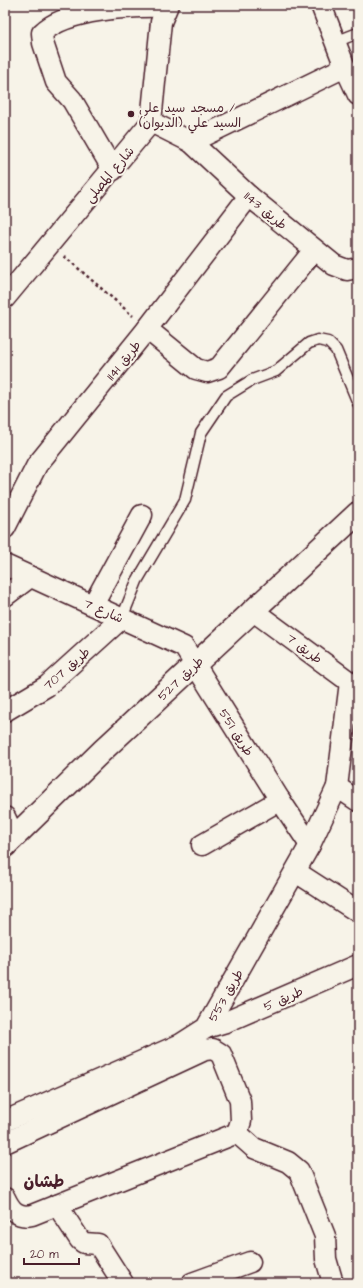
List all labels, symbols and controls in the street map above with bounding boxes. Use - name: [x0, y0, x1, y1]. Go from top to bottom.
- place label: مسجد سيد علي / السيد علي (الديوان): [139, 99, 241, 134]
- marker: مسجد سيد علي / السيد علي (الديوان): [126, 109, 136, 119]
- street label: شارع المصلى: [81, 143, 139, 207]
- street label: طريق 1143: [240, 187, 291, 234]
- street label: طريق 1141: [102, 337, 145, 384]
- street label: شارع 7: [81, 594, 126, 628]
- street label: طريق 7: [283, 629, 326, 668]
- street label: طريق 707: [39, 643, 94, 694]
- street label: طريق 527: [154, 653, 208, 705]
- street label: طريق 551: [215, 705, 258, 760]
- street label: طريق 553: [204, 966, 248, 1025]
- street label: طريق 5: [261, 982, 306, 1016]
- district label: طشان: [24, 1170, 64, 1194]
- scale bar: [24, 1240, 79, 1266]
- text: 20 m: [30, 1246, 59, 1263]

